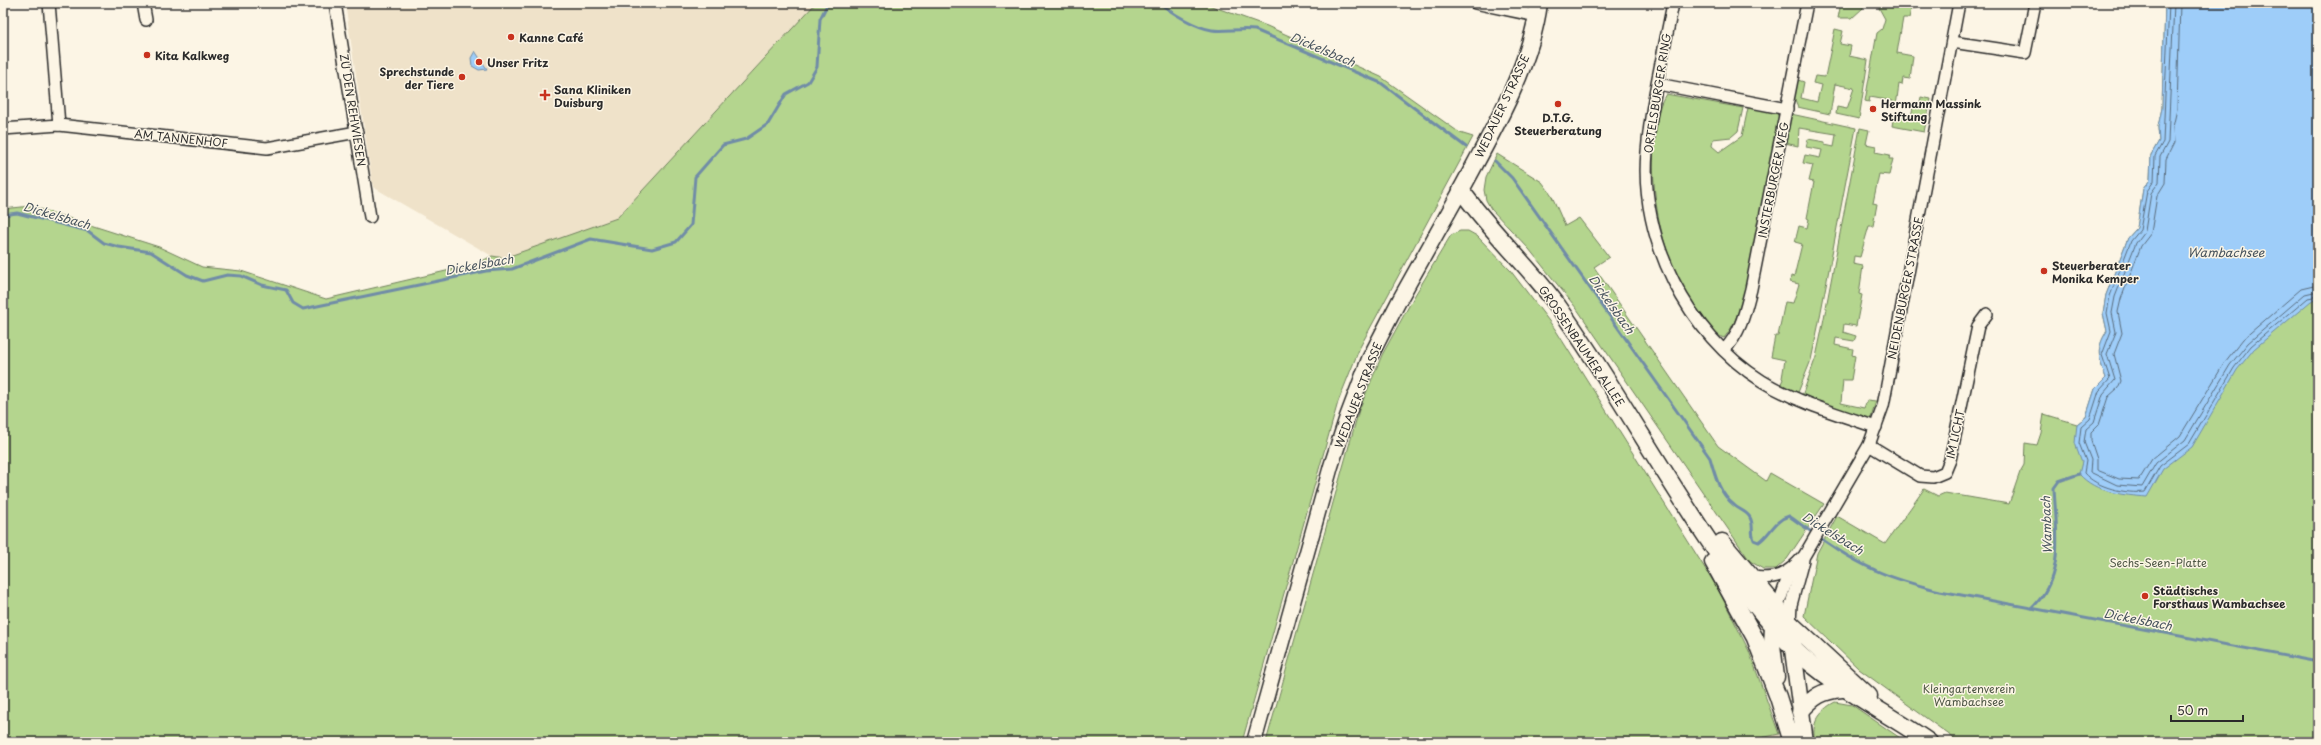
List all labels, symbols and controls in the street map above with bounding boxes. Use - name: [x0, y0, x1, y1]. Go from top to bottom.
- water label: Dickelsbach: [1288, 27, 1359, 71]
- place label: Kanne Café: [519, 29, 584, 46]
- marker: Kanne Café: [506, 32, 516, 42]
- street label: ORTELSBURGER RING: [1639, 32, 1675, 154]
- place label: Kita Kalkweg: [155, 47, 230, 64]
- marker: Kita Kalkweg: [142, 50, 152, 60]
- street label: WEDAUER STRASSE: [1471, 51, 1533, 161]
- street label: ZU DEN REHWIESEN: [336, 52, 370, 168]
- place label: Unser Fritz: [487, 54, 548, 71]
- marker: Unser Fritz: [474, 57, 484, 67]
- place label: Sprechstunde der Tiere: [380, 63, 454, 93]
- marker: Sprechstunde der Tiere: [457, 72, 467, 82]
- place label: Sana Kliniken Duisburg: [554, 81, 631, 111]
- marker: Sana Kliniken Duisburg: [539, 89, 551, 101]
- place label: Hermann Massink Stiftung: [1881, 95, 1982, 125]
- marker: D.T.G. Steuerberatung: [1553, 99, 1563, 109]
- marker: Hermann Massink Stiftung: [1868, 104, 1878, 114]
- place label: D.T.G. Steuerberatung: [1514, 109, 1602, 139]
- street label: INSTERBURGER WEG: [1753, 120, 1793, 240]
- street label: AM TANNENHOF: [133, 125, 229, 151]
- water label: Dickelsbach: [21, 197, 94, 233]
- street label: NEIDENBURGER STRASSE: [1883, 215, 1927, 361]
- water label: Wambachsee: [2188, 243, 2265, 261]
- water label: Dickelsbach: [444, 249, 515, 279]
- place label: Steuerberater Monika Kemper: [2052, 257, 2139, 287]
- marker: Steuerberater Monika Kemper: [2039, 266, 2049, 276]
- water label: Dickelsbach: [1585, 271, 1640, 338]
- street label: GROSSENBAUMER ALLEE: [1535, 282, 1629, 410]
- street label: WEDAUER STRASSE: [1330, 339, 1386, 451]
- street label: IM LICHT: [1941, 407, 1969, 460]
- water label: Wambach: [2036, 495, 2056, 554]
- water label: Dickelsbach: [1799, 507, 1868, 559]
- park label: Sechs-Seen-Platte: [2109, 554, 2207, 571]
- place label: Städtisches Forsthaus Wambachsee: [2153, 582, 2286, 612]
- marker: Städtisches Forsthaus Wambachsee: [2140, 591, 2150, 601]
- water label: Dickelsbach: [2102, 604, 2175, 635]
- park label: Kleingartenverein Wambachsee: [1923, 680, 2015, 710]
- scale bar: [2171, 697, 2243, 723]
- text: 50 m: [2177, 701, 2208, 719]

